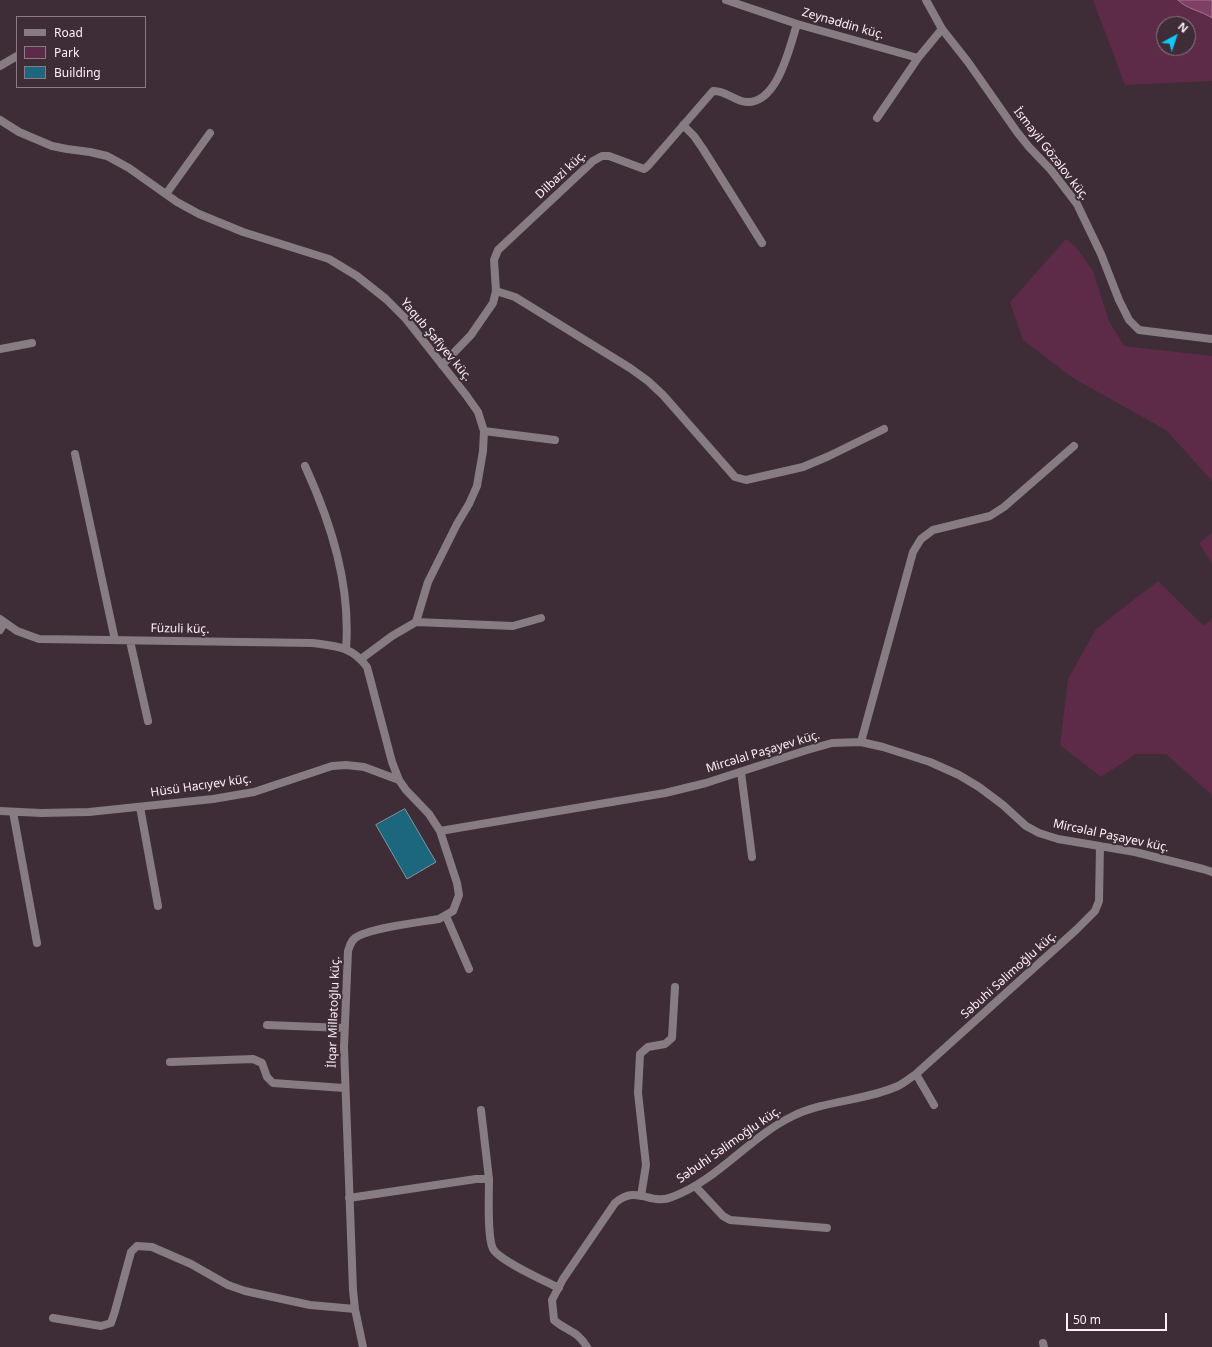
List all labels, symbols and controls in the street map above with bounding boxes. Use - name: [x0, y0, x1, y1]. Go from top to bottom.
- street label: Zeynəddin küç.: [800, 5, 886, 43]
- legend: [16, 16, 146, 88]
- north arrow: [1156, 16, 1196, 56]
- text: N: [1175, 19, 1192, 36]
- text: Road: [54, 24, 83, 41]
- text: Park: [54, 44, 79, 61]
- text: Building: [54, 64, 101, 81]
- street label: İsmayil Gözəlov küç.: [1010, 105, 1092, 203]
- street label: Dilbazi küç.: [533, 148, 589, 202]
- street label: Yaqub Şəfiyev küç.: [397, 296, 475, 384]
- street label: Füzuli küç.: [150, 621, 210, 637]
- street label: Mircəlal Paşayev küç.: [704, 728, 822, 776]
- street label: Hüsü Hacıyev küç.: [150, 772, 252, 800]
- street label: Mircəlal Paşayev küç.: [1052, 817, 1170, 855]
- street label: Səbuhi Səlimoğlu küç.: [958, 928, 1060, 1022]
- street label: İlqar Millətoğlu küç.: [325, 956, 343, 1068]
- street label: Səbuhi Səlimoğlu küç.: [674, 1104, 784, 1186]
- scale bar: [1068, 1305, 1169, 1331]
- text: 50 m: [1073, 1311, 1101, 1328]

